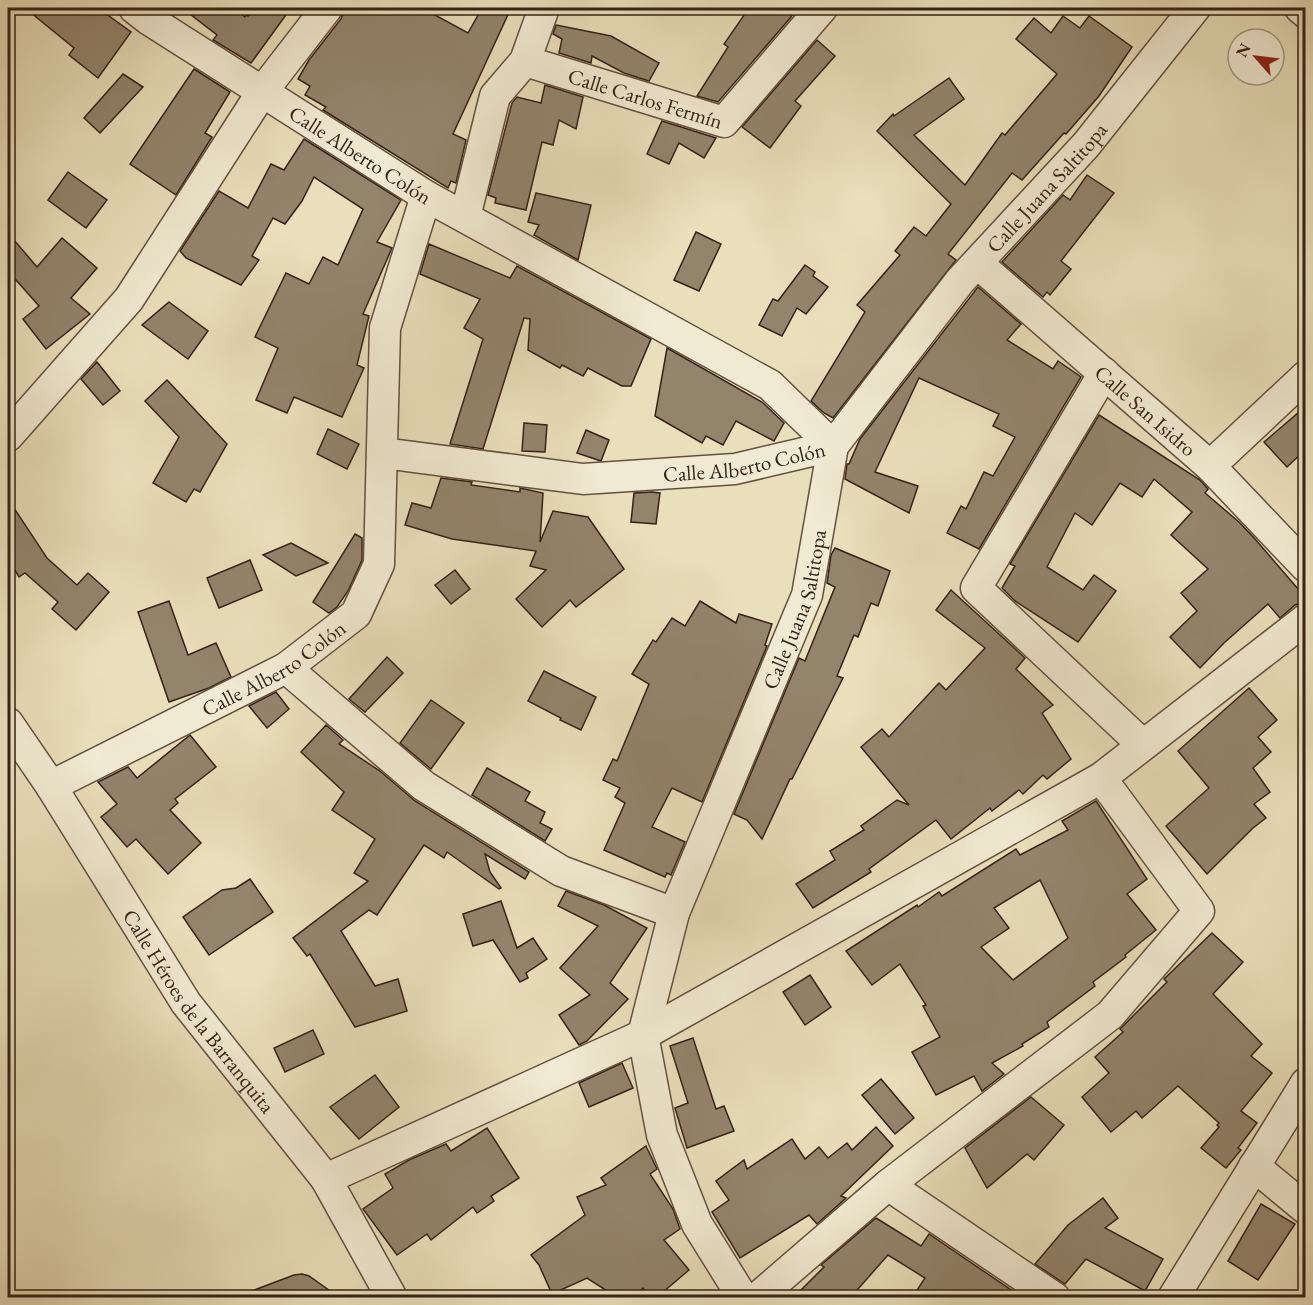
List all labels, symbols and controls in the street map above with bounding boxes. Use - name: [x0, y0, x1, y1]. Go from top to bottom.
- north arrow: [1226, 27, 1286, 87]
- text: N: [1231, 40, 1256, 61]
- street label: Calle Carlos Fermín: [565, 61, 726, 134]
- street label: Calle Alberto Colón: [284, 99, 437, 210]
- street label: Calle Juana Saltitopa: [980, 116, 1113, 258]
- street label: Calle San Isidro: [1089, 358, 1202, 462]
- street label: Calle Alberto Colón: [662, 435, 828, 487]
- street label: Calle Juana Saltitopa: [756, 527, 832, 693]
- street label: Calle Alberto Colón: [197, 614, 351, 722]
- street label: Calle Héroes de la Barranquita: [117, 904, 282, 1119]

